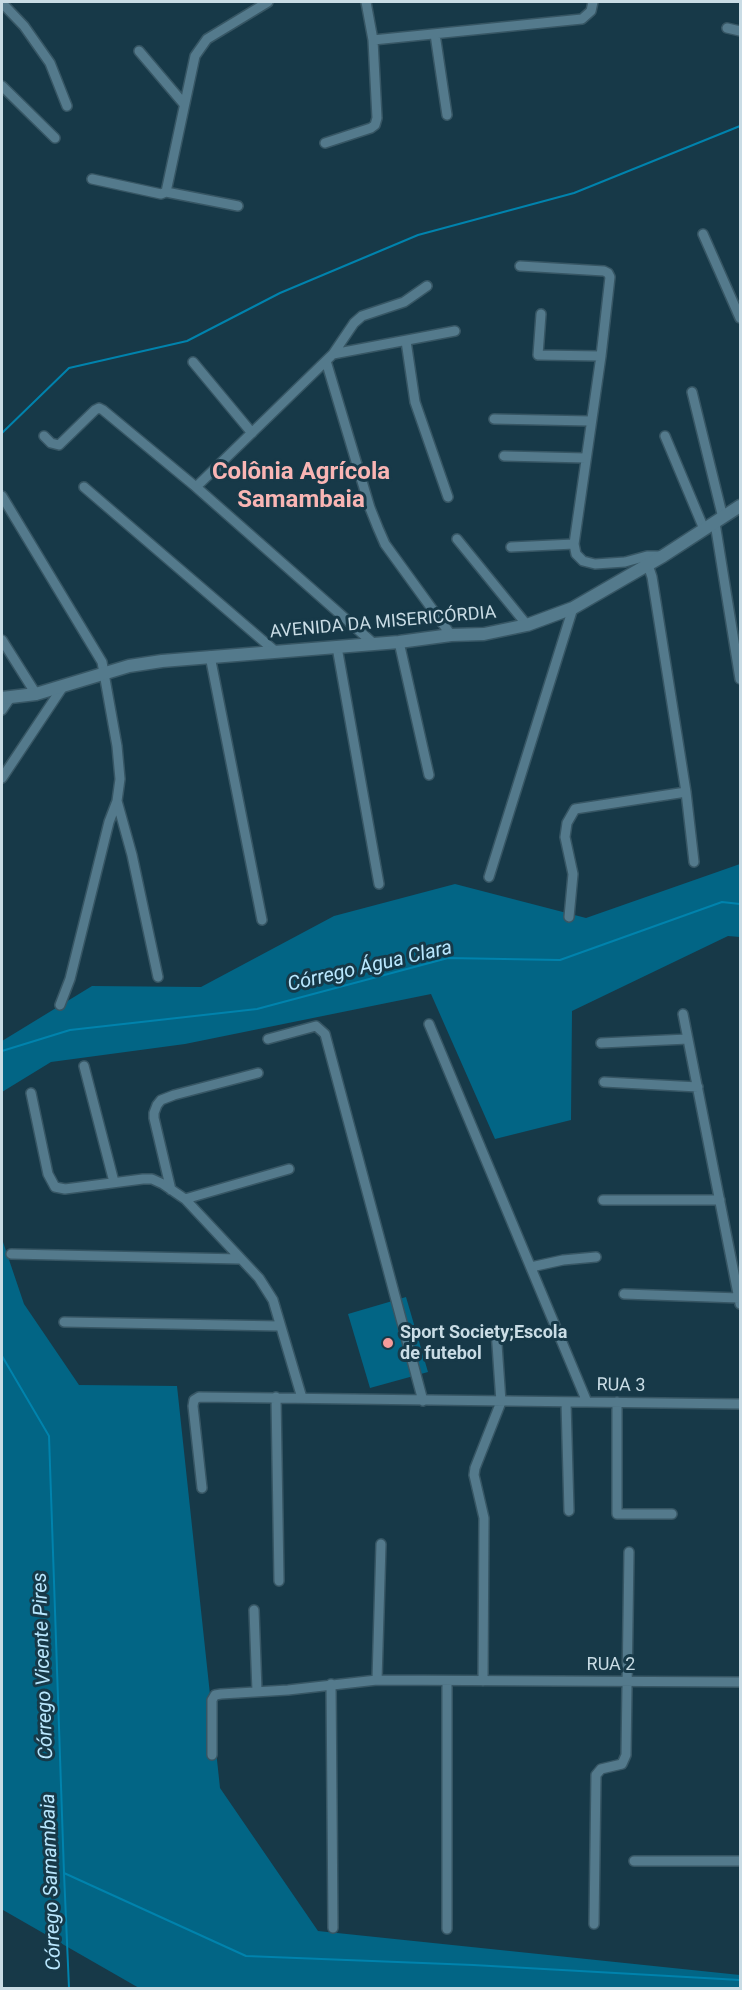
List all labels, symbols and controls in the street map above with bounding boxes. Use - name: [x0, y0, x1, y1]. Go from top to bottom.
- district label: Colônia Agrícola Samambaia: [212, 459, 390, 515]
- street label: AVENIDA DA MISERICÓRDIA: [269, 602, 497, 644]
- water label: Córrego Água Clara: [285, 936, 455, 998]
- place label: Sport Society;Escola de futebol: [400, 1322, 567, 1364]
- marker: Sport Society;Escola de futebol: [381, 1336, 395, 1350]
- street label: RUA 3: [596, 1375, 646, 1397]
- water label: Córrego Vicente Pires: [29, 1572, 59, 1760]
- street label: RUA 2: [587, 1654, 635, 1676]
- water label: Córrego Samambaia: [37, 1793, 67, 1971]

